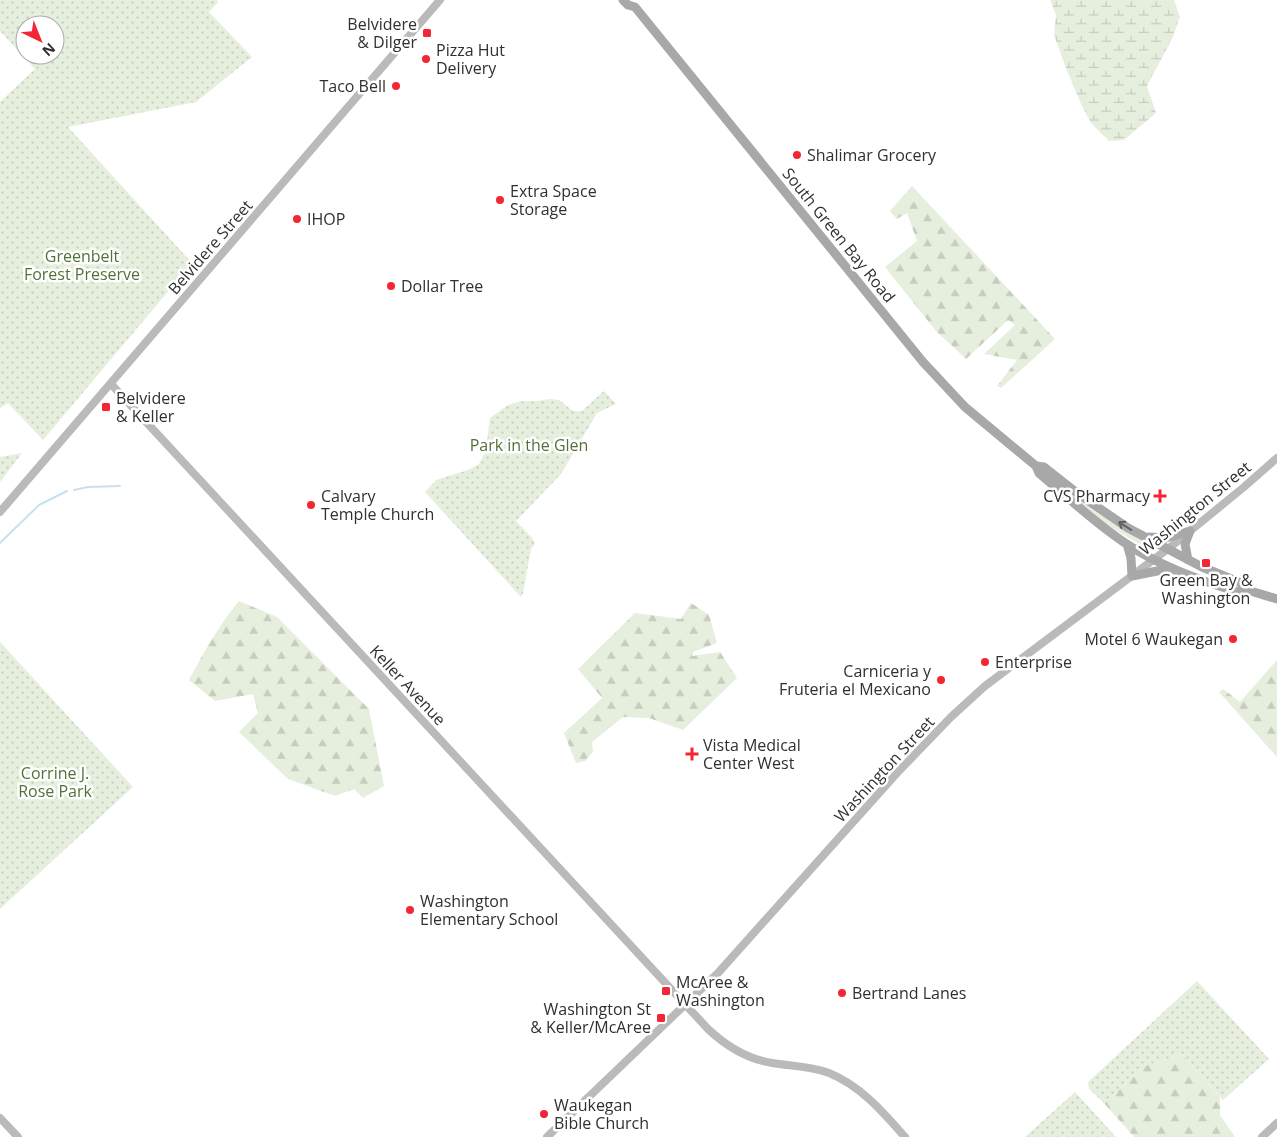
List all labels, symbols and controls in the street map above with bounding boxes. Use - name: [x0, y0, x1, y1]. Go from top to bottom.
- place label: Belvidere & Dilger: [347, 13, 417, 53]
- north arrow: [15, 15, 65, 65]
- marker: Belvidere & Dilger: [421, 27, 433, 39]
- text: N: [39, 39, 60, 61]
- place label: Pizza Hut Delivery: [436, 39, 505, 79]
- marker: Pizza Hut Delivery: [420, 53, 432, 65]
- place label: Taco Bell: [319, 75, 386, 97]
- marker: Taco Bell: [390, 80, 402, 92]
- place label: Shalimar Grocery: [807, 144, 937, 166]
- marker: Shalimar Grocery: [791, 149, 803, 161]
- street label: South Green Bay Road: [778, 163, 900, 307]
- place label: Extra Space Storage: [510, 180, 597, 220]
- marker: Extra Space Storage: [494, 194, 506, 206]
- street label: Belvidere Street: [163, 195, 257, 299]
- place label: IHOP: [307, 208, 345, 230]
- marker: IHOP: [291, 213, 303, 225]
- park label: Greenbelt Forest Preserve: [24, 245, 140, 285]
- place label: Dollar Tree: [401, 275, 483, 297]
- marker: Dollar Tree: [385, 280, 397, 292]
- place label: Belvidere & Keller: [116, 387, 186, 427]
- marker: Belvidere & Keller: [100, 401, 112, 413]
- park label: Park in the Glen: [470, 434, 588, 456]
- street label: Washington Street: [1135, 456, 1256, 560]
- place label: Calvary Temple Church: [321, 485, 434, 525]
- place label: CVS Pharmacy: [1043, 485, 1151, 507]
- marker: CVS Pharmacy: [1154, 490, 1166, 502]
- marker: Calvary Temple Church: [305, 499, 317, 511]
- one-way arrow: [1118, 520, 1132, 531]
- marker: Green Bay & Washington: [1200, 557, 1212, 569]
- place label: Green Bay & Washington: [1159, 569, 1253, 609]
- place label: Motel 6 Waukegan: [1085, 628, 1223, 650]
- marker: Motel 6 Waukegan: [1227, 633, 1239, 645]
- street label: Keller Avenue: [365, 640, 451, 730]
- place label: Enterprise: [995, 651, 1072, 673]
- marker: Enterprise: [979, 656, 991, 668]
- place label: Carniceria y Fruteria el Mexicano: [779, 660, 932, 700]
- marker: Carniceria y Fruteria el Mexicano: [935, 674, 947, 686]
- street label: Washington Street: [829, 711, 939, 827]
- place label: Vista Medical Center West: [703, 734, 801, 774]
- marker: Vista Medical Center West: [685, 747, 699, 761]
- park label: Corrine J. Rose Park: [18, 762, 92, 802]
- place label: Washington Elementary School: [420, 890, 558, 930]
- marker: Washington Elementary School: [404, 904, 416, 916]
- place label: McAree & Washington: [676, 971, 765, 1011]
- place label: Bertrand Lanes: [852, 982, 966, 1004]
- marker: McAree & Washington: [660, 985, 672, 997]
- marker: Bertrand Lanes: [836, 987, 848, 999]
- place label: Washington St & Keller/McAree: [530, 998, 651, 1038]
- marker: Washington St & Keller/McAree: [655, 1012, 667, 1024]
- place label: Waukegan Bible Church: [554, 1094, 649, 1134]
- marker: Waukegan Bible Church: [538, 1108, 550, 1120]

